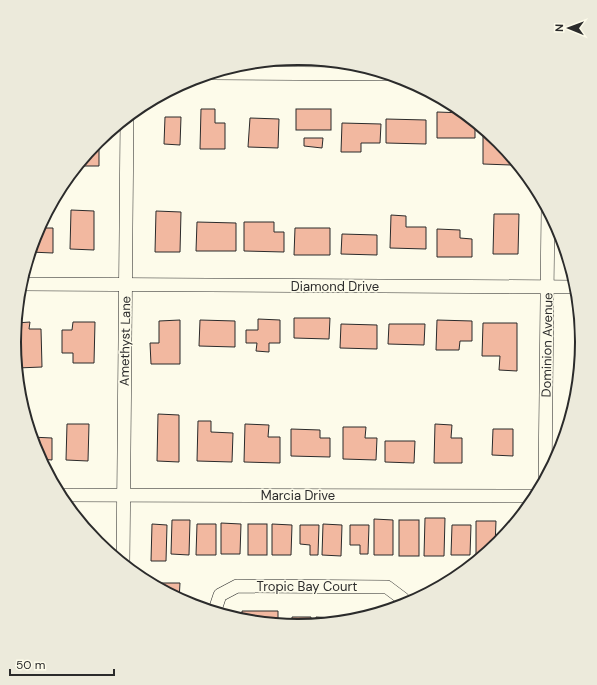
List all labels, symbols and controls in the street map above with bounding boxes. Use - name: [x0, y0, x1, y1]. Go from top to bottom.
- north arrow: [549, 8, 589, 48]
- text: N: [552, 24, 566, 32]
- street label: Diamond Drive: [291, 278, 379, 295]
- street label: Dominion Avenue: [538, 292, 556, 398]
- street label: Amethyst Lane: [116, 296, 134, 386]
- street label: Marcia Drive: [261, 487, 335, 504]
- street label: Tropic Bay Court: [257, 578, 357, 595]
- scale bar: [10, 651, 114, 677]
- text: 50 m: [16, 657, 45, 673]

